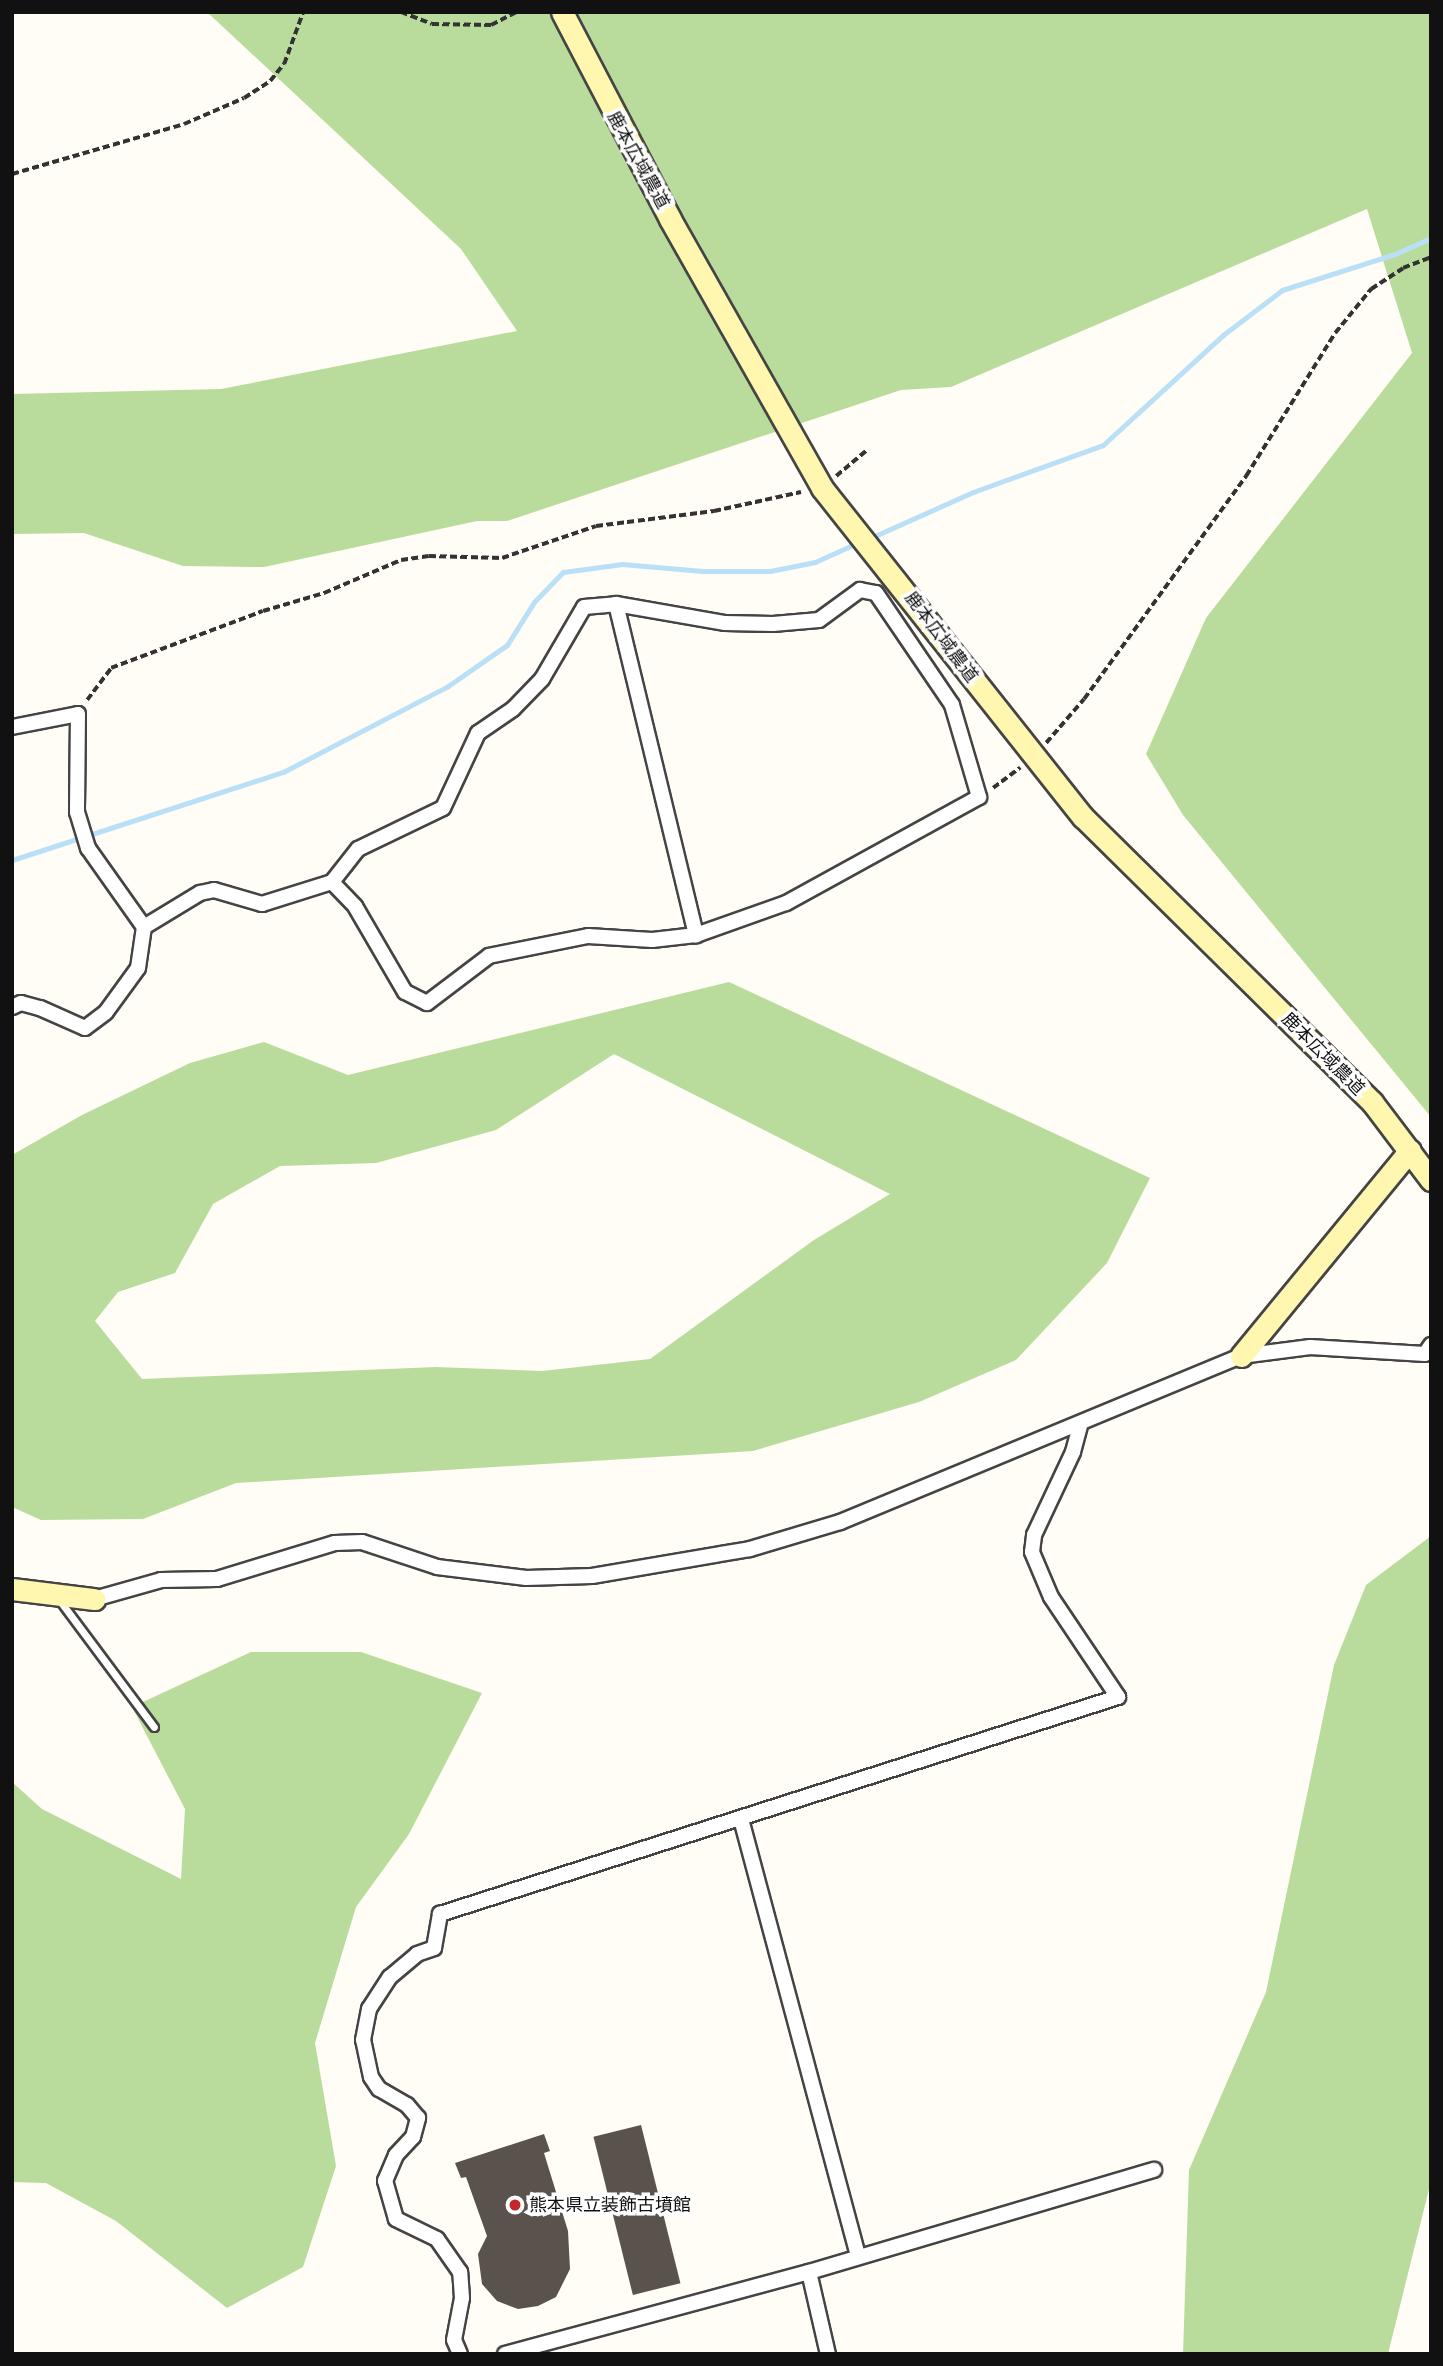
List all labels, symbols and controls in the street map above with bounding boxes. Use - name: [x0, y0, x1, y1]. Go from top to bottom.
- street label: 鹿本広域農道: [602, 108, 674, 212]
- street label: 鹿本広域農道: [900, 587, 982, 687]
- street label: 鹿本広域農道: [1277, 1008, 1369, 1100]
- place label: 熊本県立装飾古墳館: [529, 2194, 691, 2216]
- marker: 熊本県立装飾古墳館: [507, 2197, 523, 2213]

